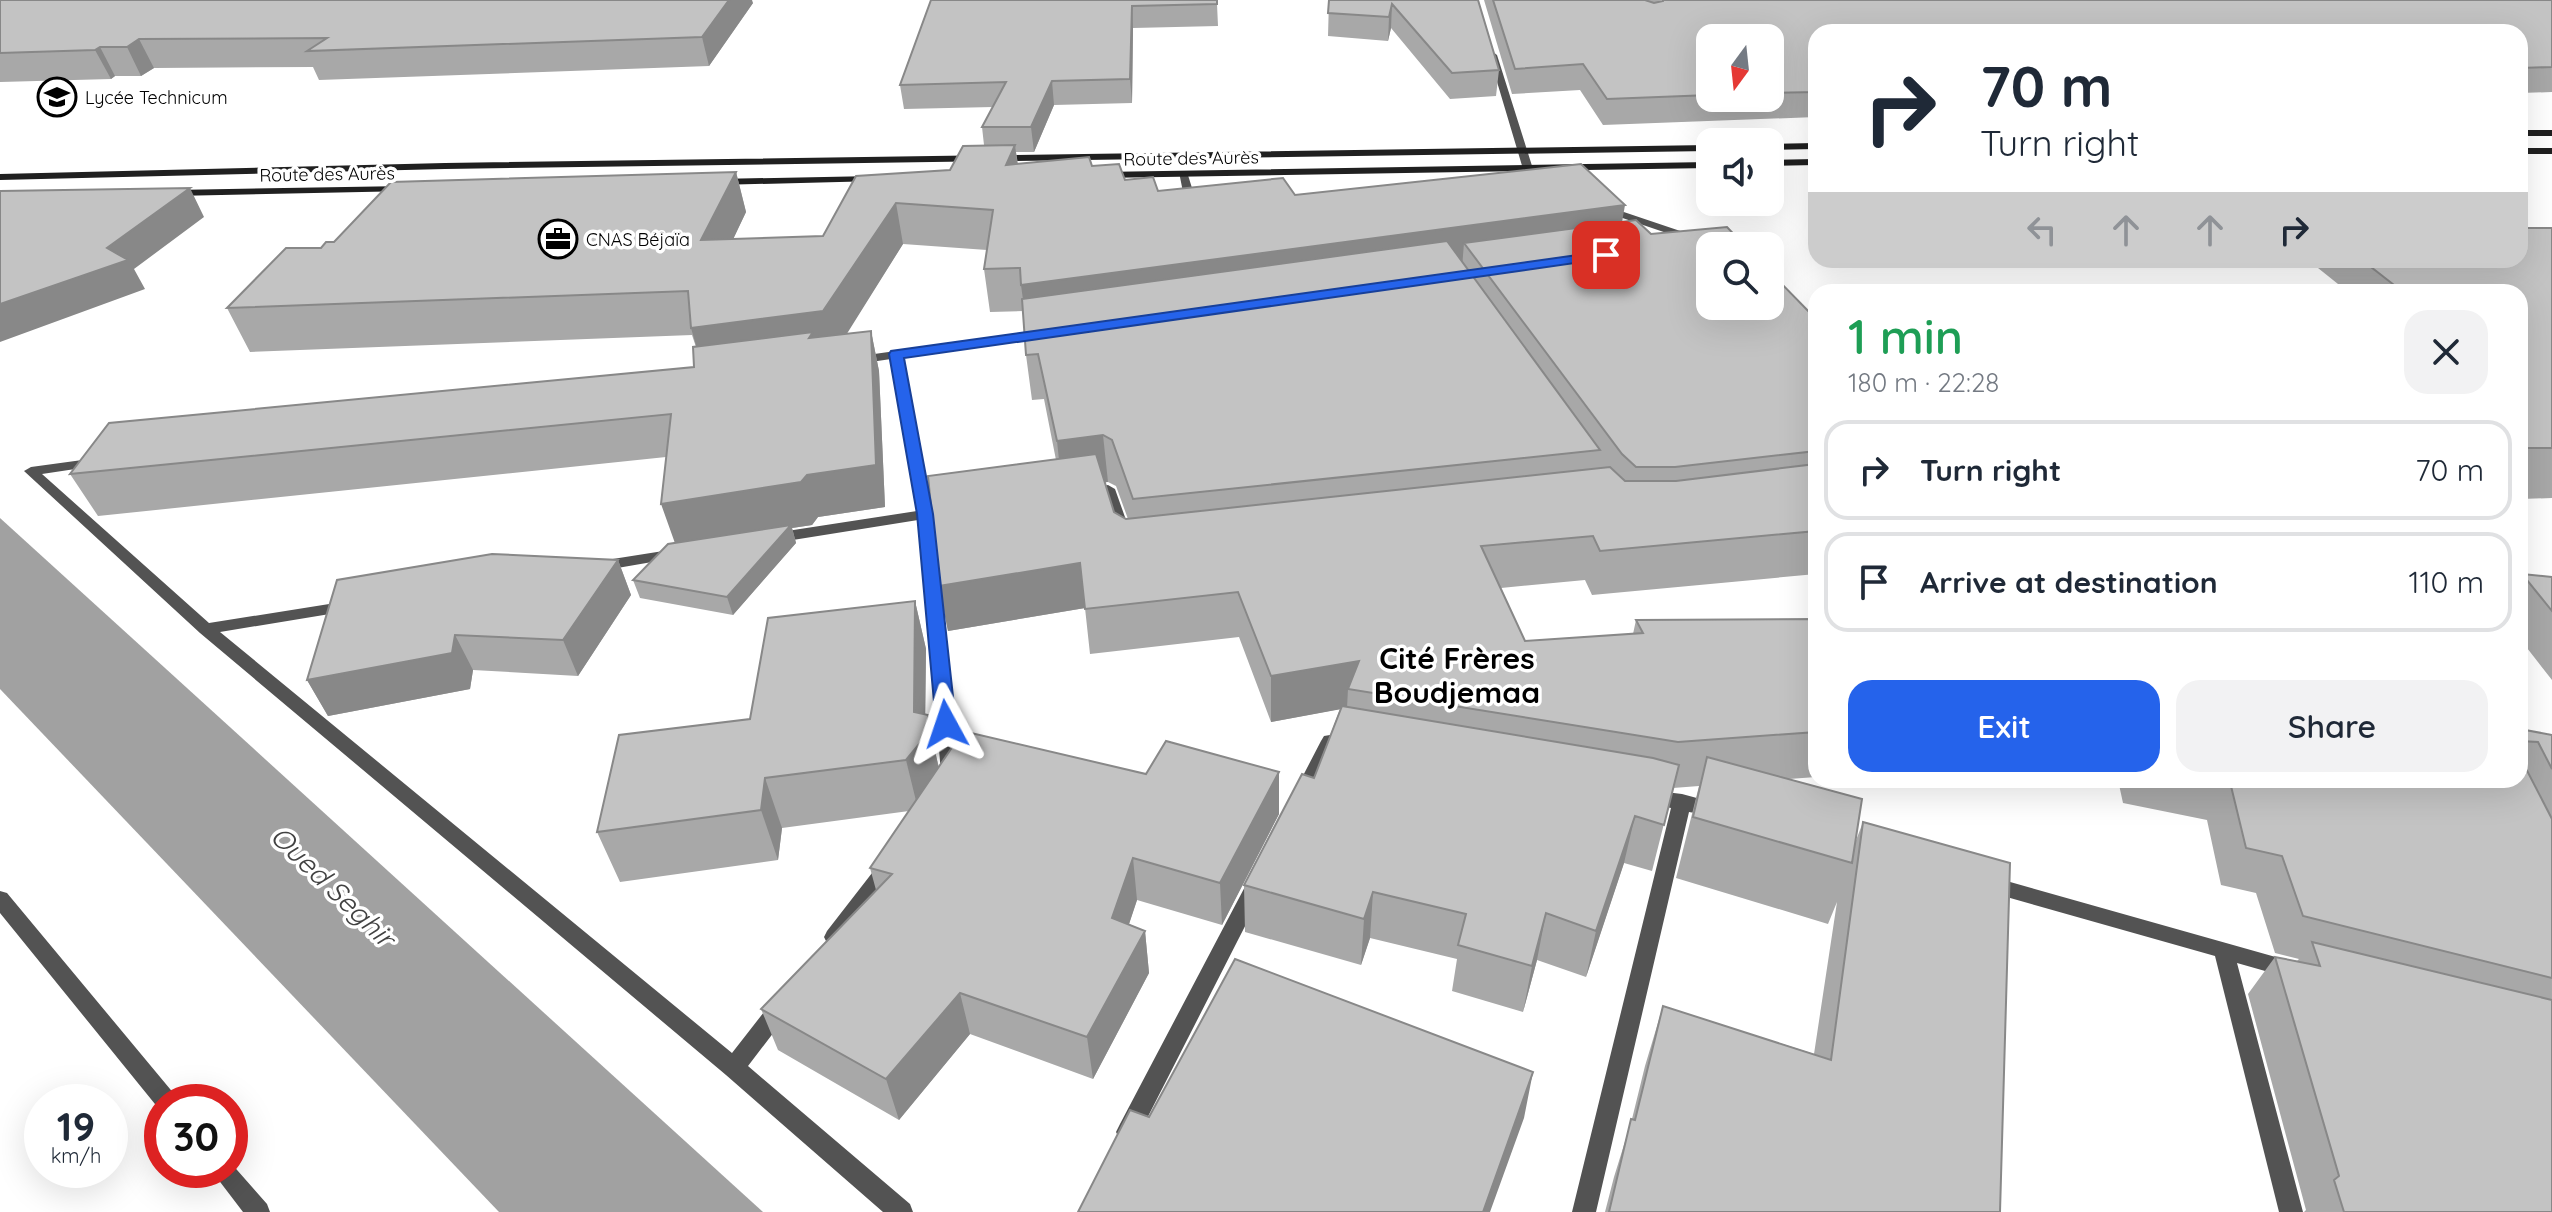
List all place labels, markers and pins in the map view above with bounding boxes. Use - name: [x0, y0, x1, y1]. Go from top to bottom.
- school or university icon: Lycée Technicum: [36, 76, 78, 118]
- place label: Lycée Technicum: [85, 86, 228, 109]
- office icon: CNAS Béjaïa: [537, 218, 579, 260]
- pin: [1572, 221, 1640, 289]
- place label: CNAS Béjaïa: [586, 228, 690, 251]

